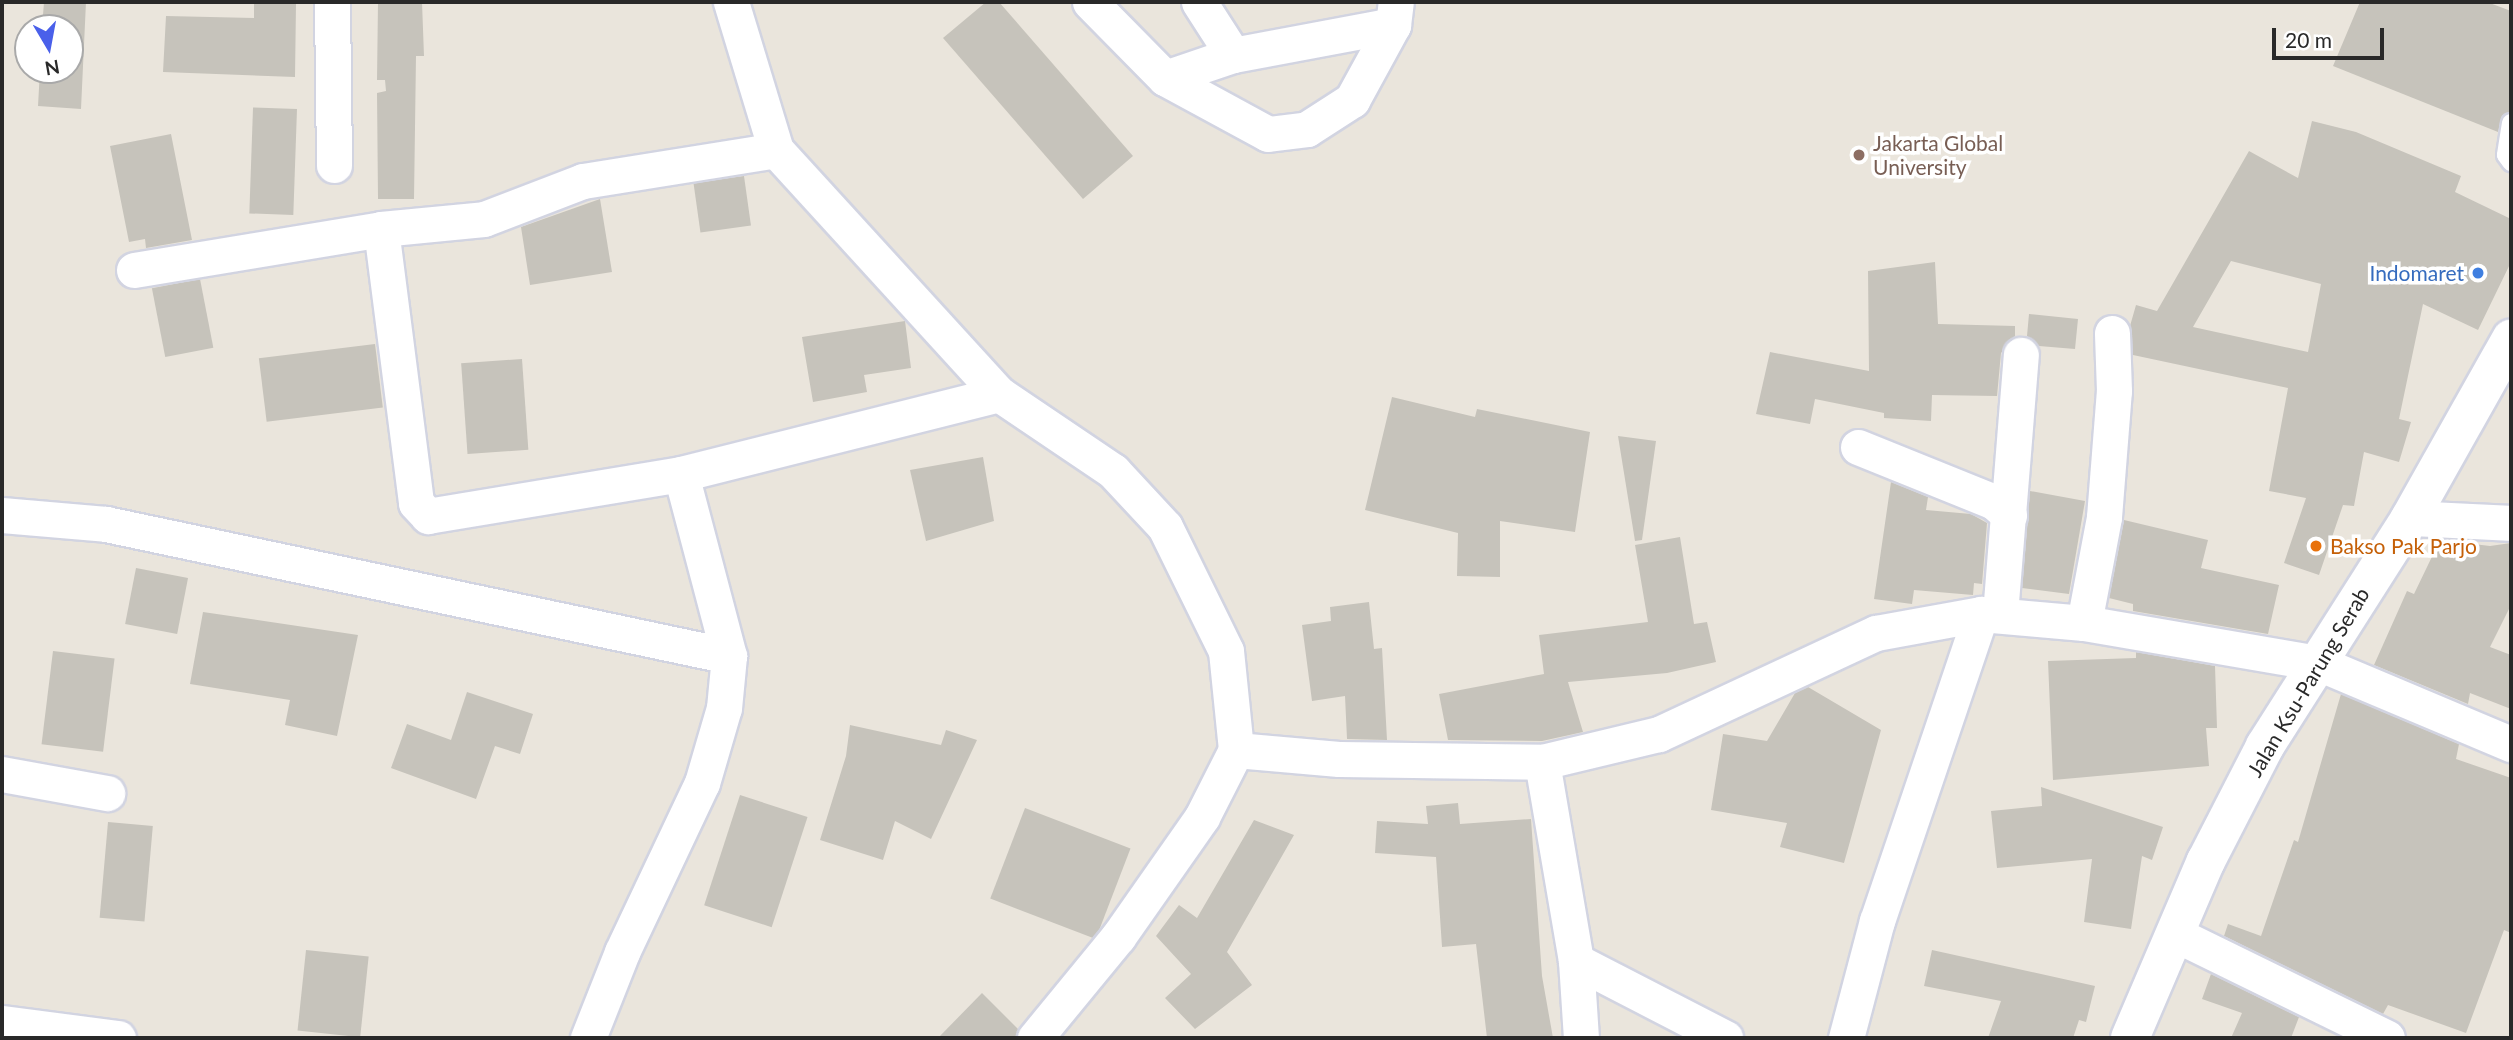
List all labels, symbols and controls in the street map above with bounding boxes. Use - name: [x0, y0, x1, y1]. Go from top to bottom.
- north arrow: [14, 14, 84, 84]
- scale bar: [2275, 14, 2387, 58]
- text: 20 m: [2285, 27, 2332, 52]
- text: N: [43, 56, 62, 81]
- place label: Jakarta Global University: [1873, 130, 2003, 180]
- marker: Jakarta Global University: [1851, 147, 1867, 163]
- place label: Indomaret: [2369, 260, 2464, 286]
- marker: Indomaret: [2470, 265, 2486, 281]
- place label: Bakso Pak Parjo: [2330, 533, 2477, 559]
- marker: Bakso Pak Parjo: [2308, 538, 2324, 554]
- street label: Jalan Ksu-Parung Serab: [2242, 583, 2374, 781]

